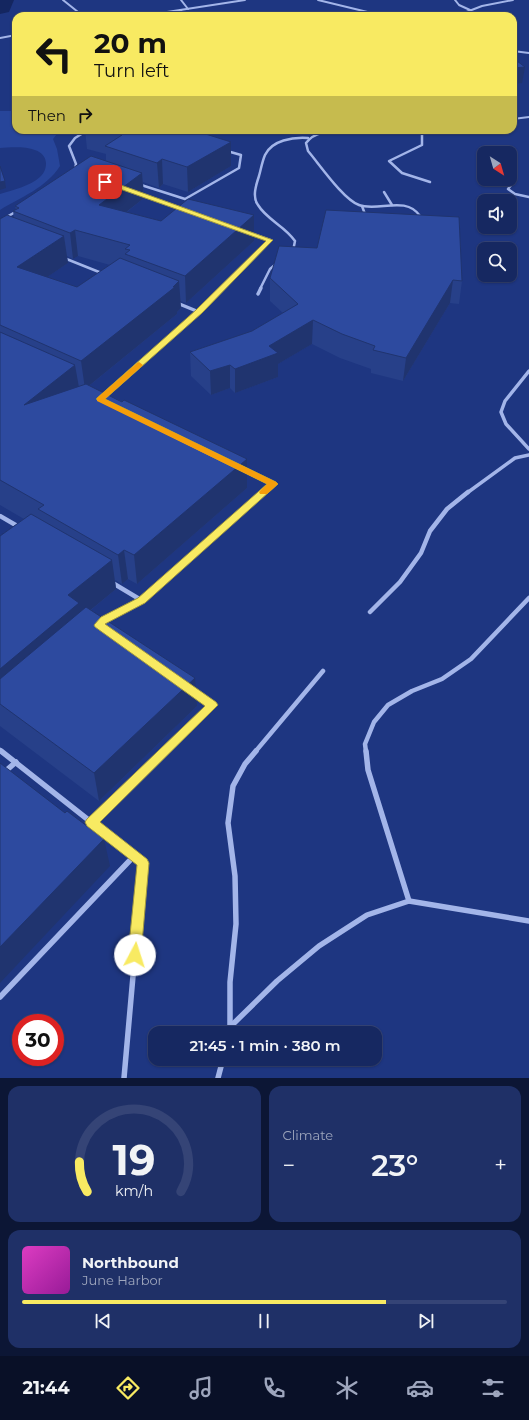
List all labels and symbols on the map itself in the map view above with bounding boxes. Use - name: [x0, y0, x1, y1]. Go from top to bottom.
- north arrow: [477, 146, 517, 186]
- pin: [88, 165, 122, 199]
- position arrow: [114, 934, 156, 976]
- speed limit sign: 30: [12, 1014, 64, 1066]

